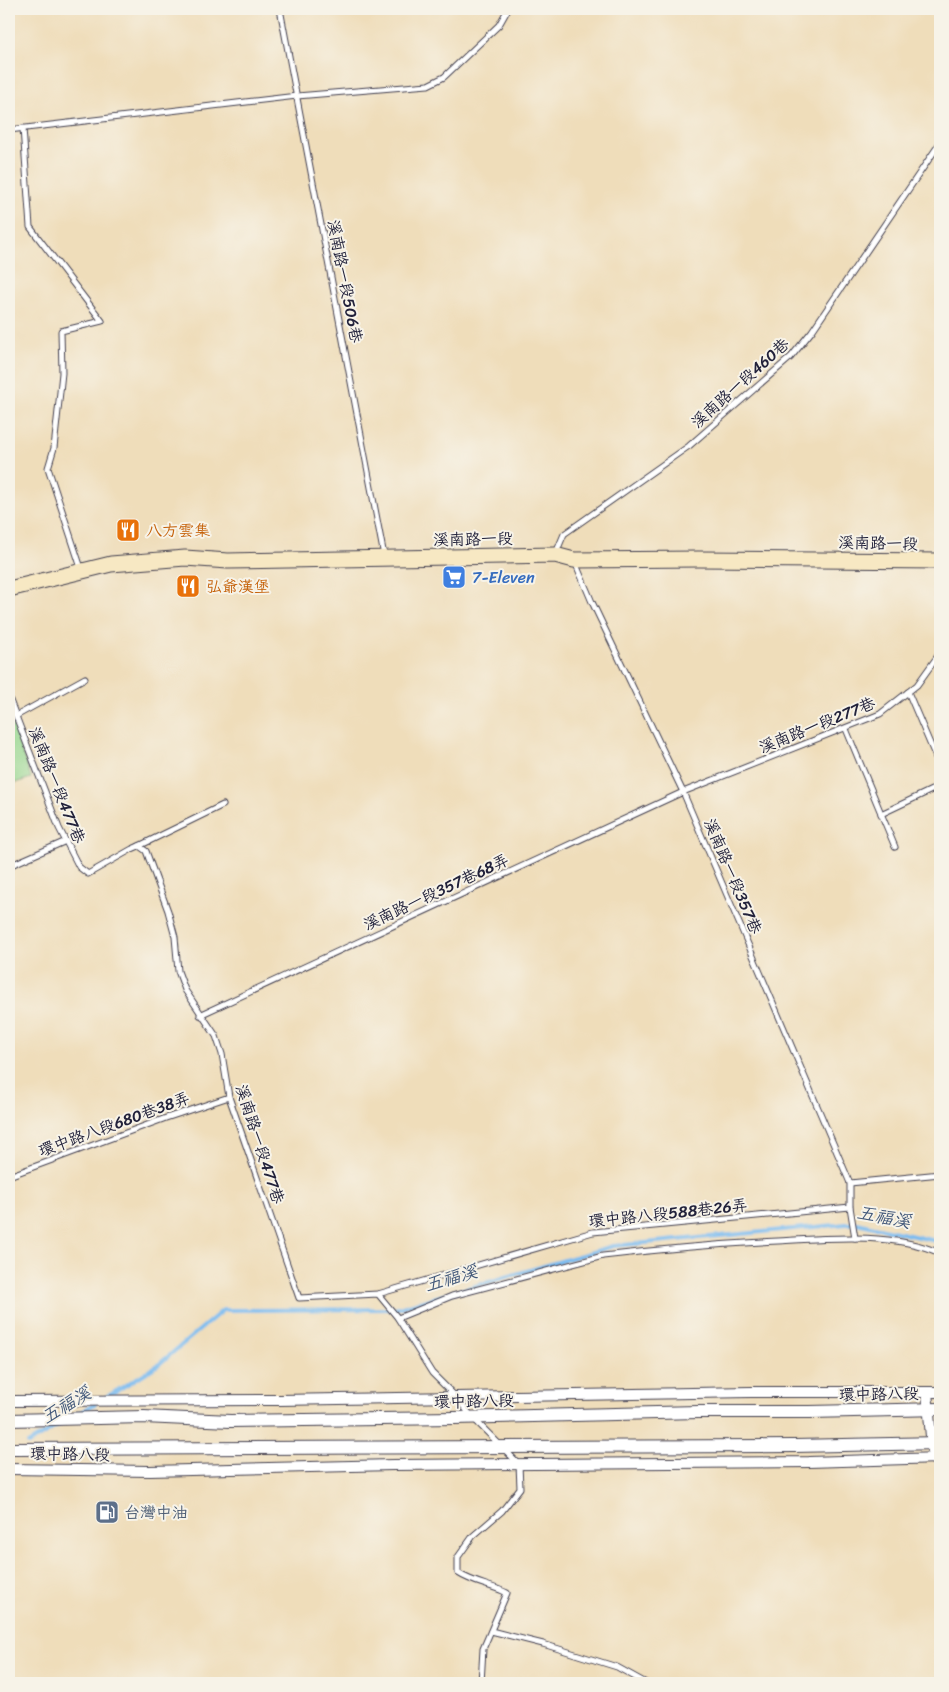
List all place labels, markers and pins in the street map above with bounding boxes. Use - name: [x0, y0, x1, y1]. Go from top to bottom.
- place label: 八方雲集: [146, 516, 210, 545]
- restaurant icon: 八方雲集: [115, 517, 141, 543]
- place label: 7-Eleven: [472, 563, 535, 592]
- supermarket icon: 7-Eleven: [441, 564, 467, 590]
- place label: 弘爺漢堡: [206, 572, 270, 601]
- restaurant icon: 弘爺漢堡: [175, 573, 201, 599]
- place label: 台灣中油: [124, 1498, 188, 1527]
- fuel station icon: 台灣中油: [94, 1499, 120, 1525]

